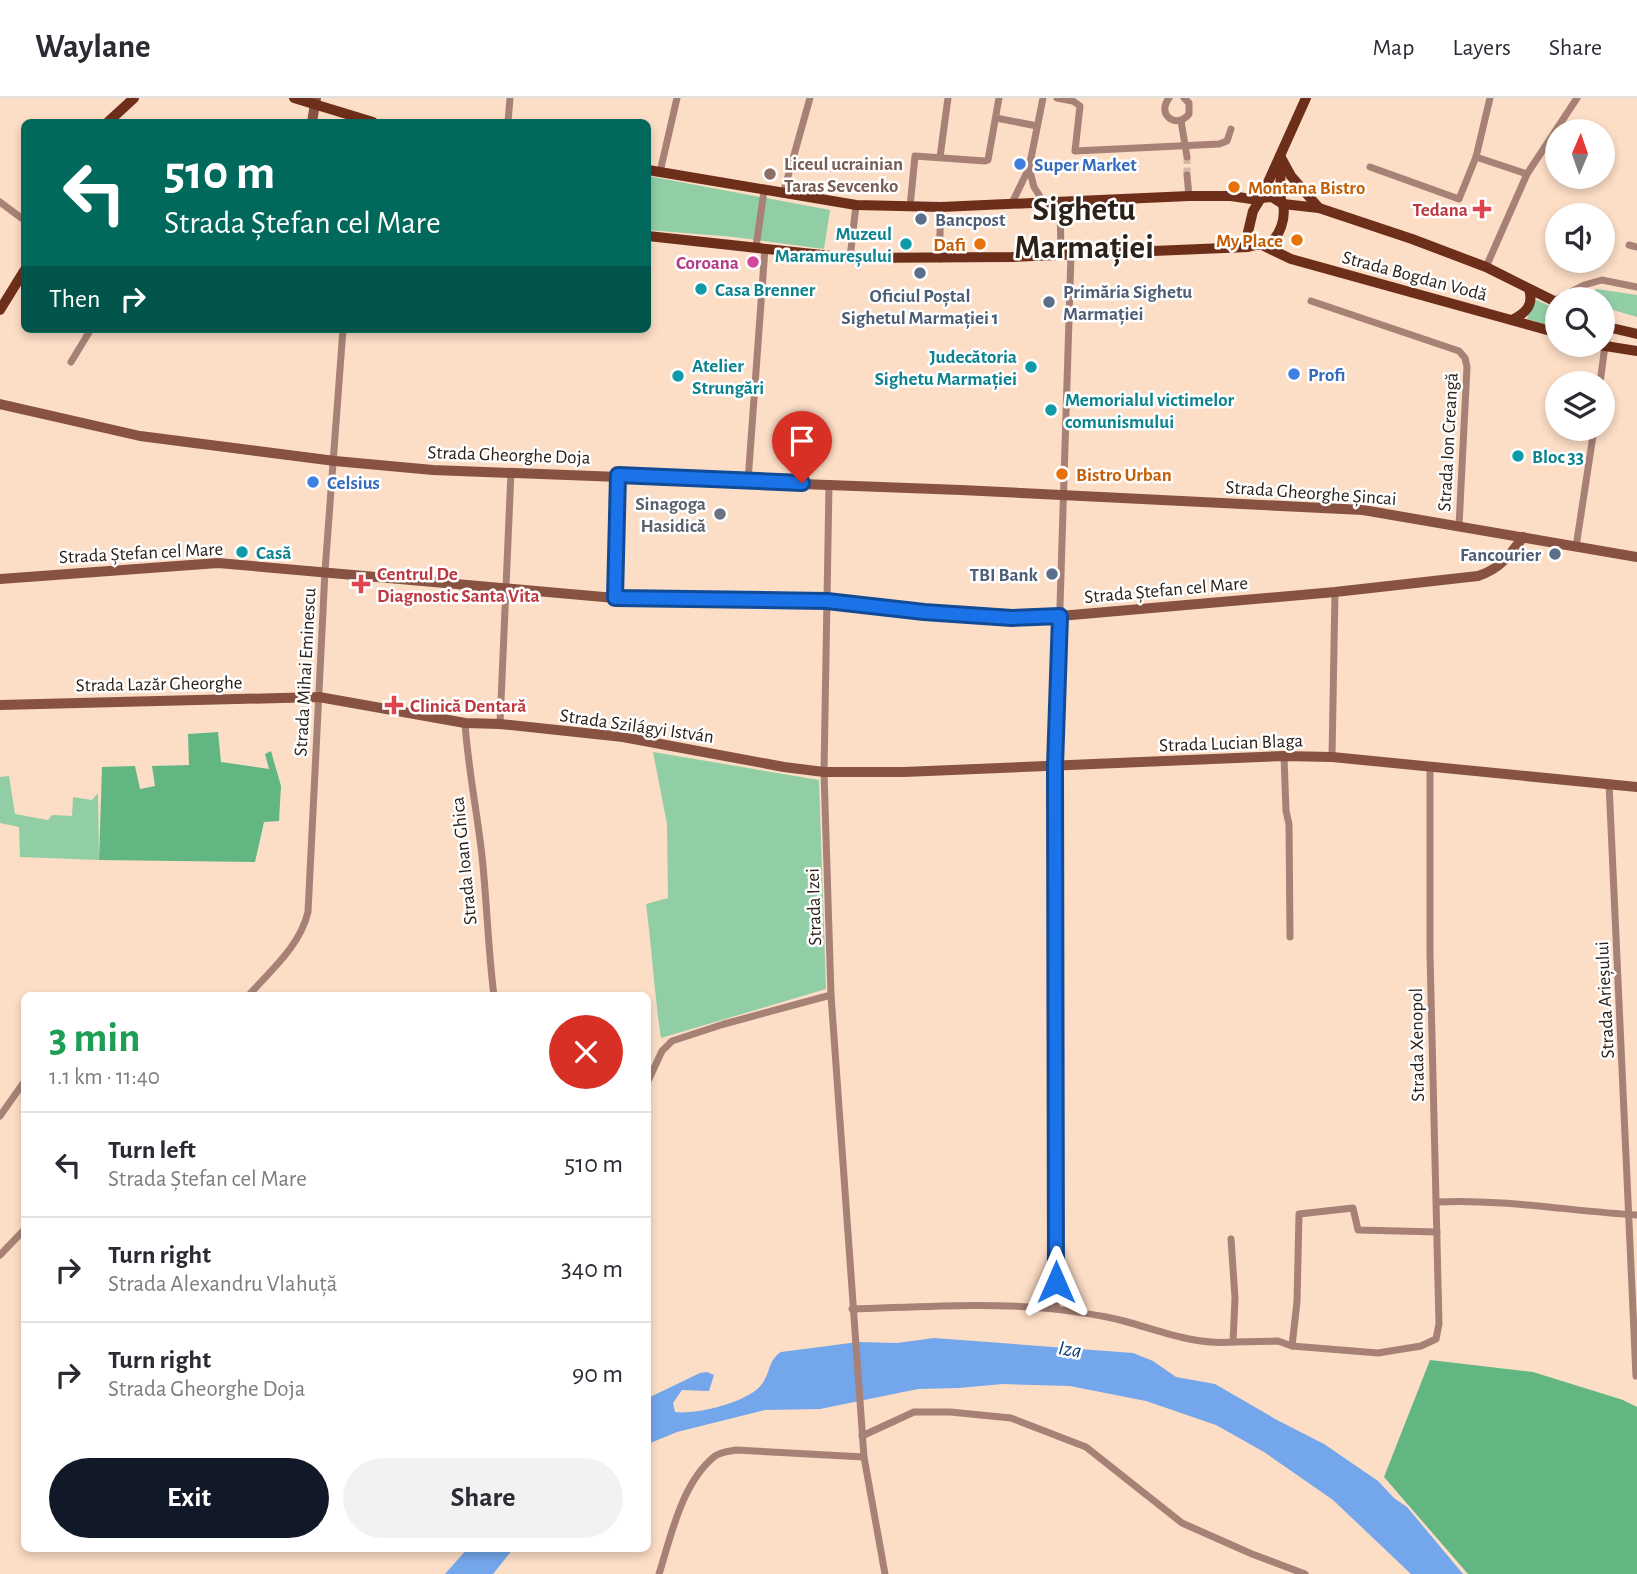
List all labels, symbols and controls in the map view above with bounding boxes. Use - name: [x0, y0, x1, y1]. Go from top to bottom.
- text: Waylane: [35, 31, 151, 64]
- text: Map: [1372, 36, 1414, 60]
- text: Layers: [1452, 36, 1511, 60]
- text: Share: [1549, 36, 1602, 60]
- north arrow: [1545, 119, 1615, 189]
- map controls: [1545, 119, 1615, 441]
- icon: left: [49, 147, 140, 238]
- text: 510 m: [164, 149, 275, 198]
- place label: Liceul ucrainian Taras Sevcenko: [784, 155, 903, 196]
- marker: Super Market: [1012, 156, 1028, 172]
- place label: Super Market: [1034, 156, 1137, 175]
- marker: Liceul ucrainian Taras Sevcenko: [762, 166, 778, 182]
- marker: Montana Bistro: [1226, 179, 1242, 195]
- place label: Montana Bistro: [1248, 179, 1365, 198]
- district label: Sighetu Marmației: [1014, 194, 1154, 267]
- place label: Tedana: [1412, 201, 1468, 220]
- marker: Tedana: [1474, 201, 1490, 217]
- button: sound: [1545, 203, 1615, 273]
- text: Strada Ștefan cel Mare: [164, 207, 441, 239]
- marker: Bancpost: [913, 211, 929, 227]
- place label: Bancpost: [935, 211, 1006, 230]
- place label: Muzeul Maramureșului: [775, 225, 892, 267]
- place label: My Place: [1216, 232, 1283, 251]
- marker: My Place: [1289, 232, 1305, 248]
- marker: Muzeul Maramureșului: [898, 236, 914, 252]
- place label: Dafi: [933, 236, 966, 255]
- marker: Dafi: [972, 236, 988, 252]
- street label: Strada Bogdan Vodă: [1340, 248, 1489, 305]
- place label: Coroana: [676, 254, 739, 273]
- marker: Coroana: [745, 254, 761, 270]
- marker: Oficiul Poștal Sighetul Marmației 1: [912, 265, 928, 281]
- icon: right: [114, 280, 152, 318]
- marker: Casa Brenner: [693, 281, 709, 297]
- place label: Casa Brenner: [715, 281, 816, 300]
- place label: Primăria Sighetu Marmației: [1063, 283, 1192, 326]
- text: Then: [49, 286, 100, 312]
- place label: Oficiul Poștal Sighetul Marmației 1: [841, 287, 999, 330]
- button: search: [1545, 287, 1615, 357]
- marker: Primăria Sighetu Marmației: [1041, 294, 1057, 310]
- place label: Judecătoria Sighetu Marmației: [874, 348, 1017, 391]
- place label: Atelier Strungări: [692, 357, 764, 398]
- marker: Judecătoria Sighetu Marmației: [1023, 359, 1039, 375]
- marker: Profi: [1286, 366, 1302, 382]
- place label: Profi: [1308, 366, 1345, 385]
- marker: Atelier Strungări: [670, 368, 686, 384]
- button: layers: [1545, 371, 1615, 441]
- street label: Strada Ion Creangă: [1435, 372, 1462, 512]
- place label: Memorialul victimelor comunismului: [1065, 391, 1235, 432]
- marker: Memorialul victimelor comunismului: [1043, 402, 1059, 418]
- pin: [772, 411, 832, 483]
- icon: arrive: [783, 422, 821, 460]
- street label: Strada Gheorghe Doja: [427, 443, 591, 468]
- marker: Bloc 33: [1510, 448, 1526, 464]
- place label: Bloc 33: [1532, 448, 1584, 467]
- marker: Bistro Urban: [1054, 466, 1070, 482]
- place label: Bistro Urban: [1076, 466, 1172, 485]
- marker: Celsius: [305, 474, 321, 490]
- place label: Celsius: [327, 474, 380, 493]
- street label: Strada Gheorghe Șincai: [1225, 478, 1397, 510]
- place label: Sinagoga Hasidică: [635, 495, 706, 536]
- marker: Sinagoga Hasidică: [712, 506, 728, 522]
- street label: Strada Ștefan cel Mare: [59, 540, 224, 568]
- marker: Casă: [234, 544, 250, 560]
- place label: Casă: [256, 544, 291, 563]
- place label: Fancourier: [1460, 546, 1541, 565]
- marker: Fancourier: [1547, 546, 1563, 562]
- place label: Centrul De Diagnostic Santa Vita: [377, 565, 540, 606]
- place label: TBI Bank: [970, 566, 1039, 585]
- marker: TBI Bank: [1044, 566, 1060, 582]
- marker: Centrul De Diagnostic Santa Vita: [351, 574, 371, 594]
- street label: Strada Ștefan cel Mare: [1083, 574, 1249, 608]
- street label: Strada Mihai Eminescu: [292, 587, 319, 757]
- street label: Strada Lazăr Gheorghe: [75, 674, 243, 695]
- marker: Clinică Dentară: [384, 695, 404, 715]
- place label: Clinică Dentară: [410, 697, 526, 716]
- street label: Strada Szilágyi István: [559, 706, 715, 747]
- street label: Strada Lucian Blaga: [1159, 731, 1304, 756]
- street label: Strada Ioan Ghica: [448, 796, 481, 926]
- street label: Strada Izei: [804, 868, 825, 946]
- street label: Strada Arieșului: [1593, 941, 1619, 1059]
- street label: Strada Xenopol: [1407, 988, 1428, 1102]
- button: close: [549, 1015, 623, 1089]
- text: 3 min: [49, 1017, 141, 1059]
- text: 1.1 km · 11:40: [49, 1066, 160, 1089]
- text: Turn left: [108, 1137, 196, 1163]
- icon: left: [49, 1146, 87, 1184]
- text: 510 m: [564, 1151, 623, 1177]
- text: Strada Ștefan cel Mare: [108, 1168, 307, 1191]
- text: Turn right: [108, 1242, 211, 1268]
- position arrow: [1019, 1245, 1093, 1319]
- icon: right: [49, 1251, 87, 1289]
- text: 340 m: [561, 1256, 623, 1282]
- text: Strada Alexandru Vlahuță: [108, 1273, 337, 1296]
- water label: Iza: [1057, 1337, 1083, 1362]
- text: Turn right: [108, 1347, 211, 1373]
- icon: right: [49, 1356, 87, 1394]
- text: 90 m: [572, 1361, 623, 1387]
- text: Strada Gheorghe Doja: [108, 1378, 305, 1401]
- button: Exit: [49, 1458, 329, 1538]
- button: Share: [343, 1458, 623, 1538]

